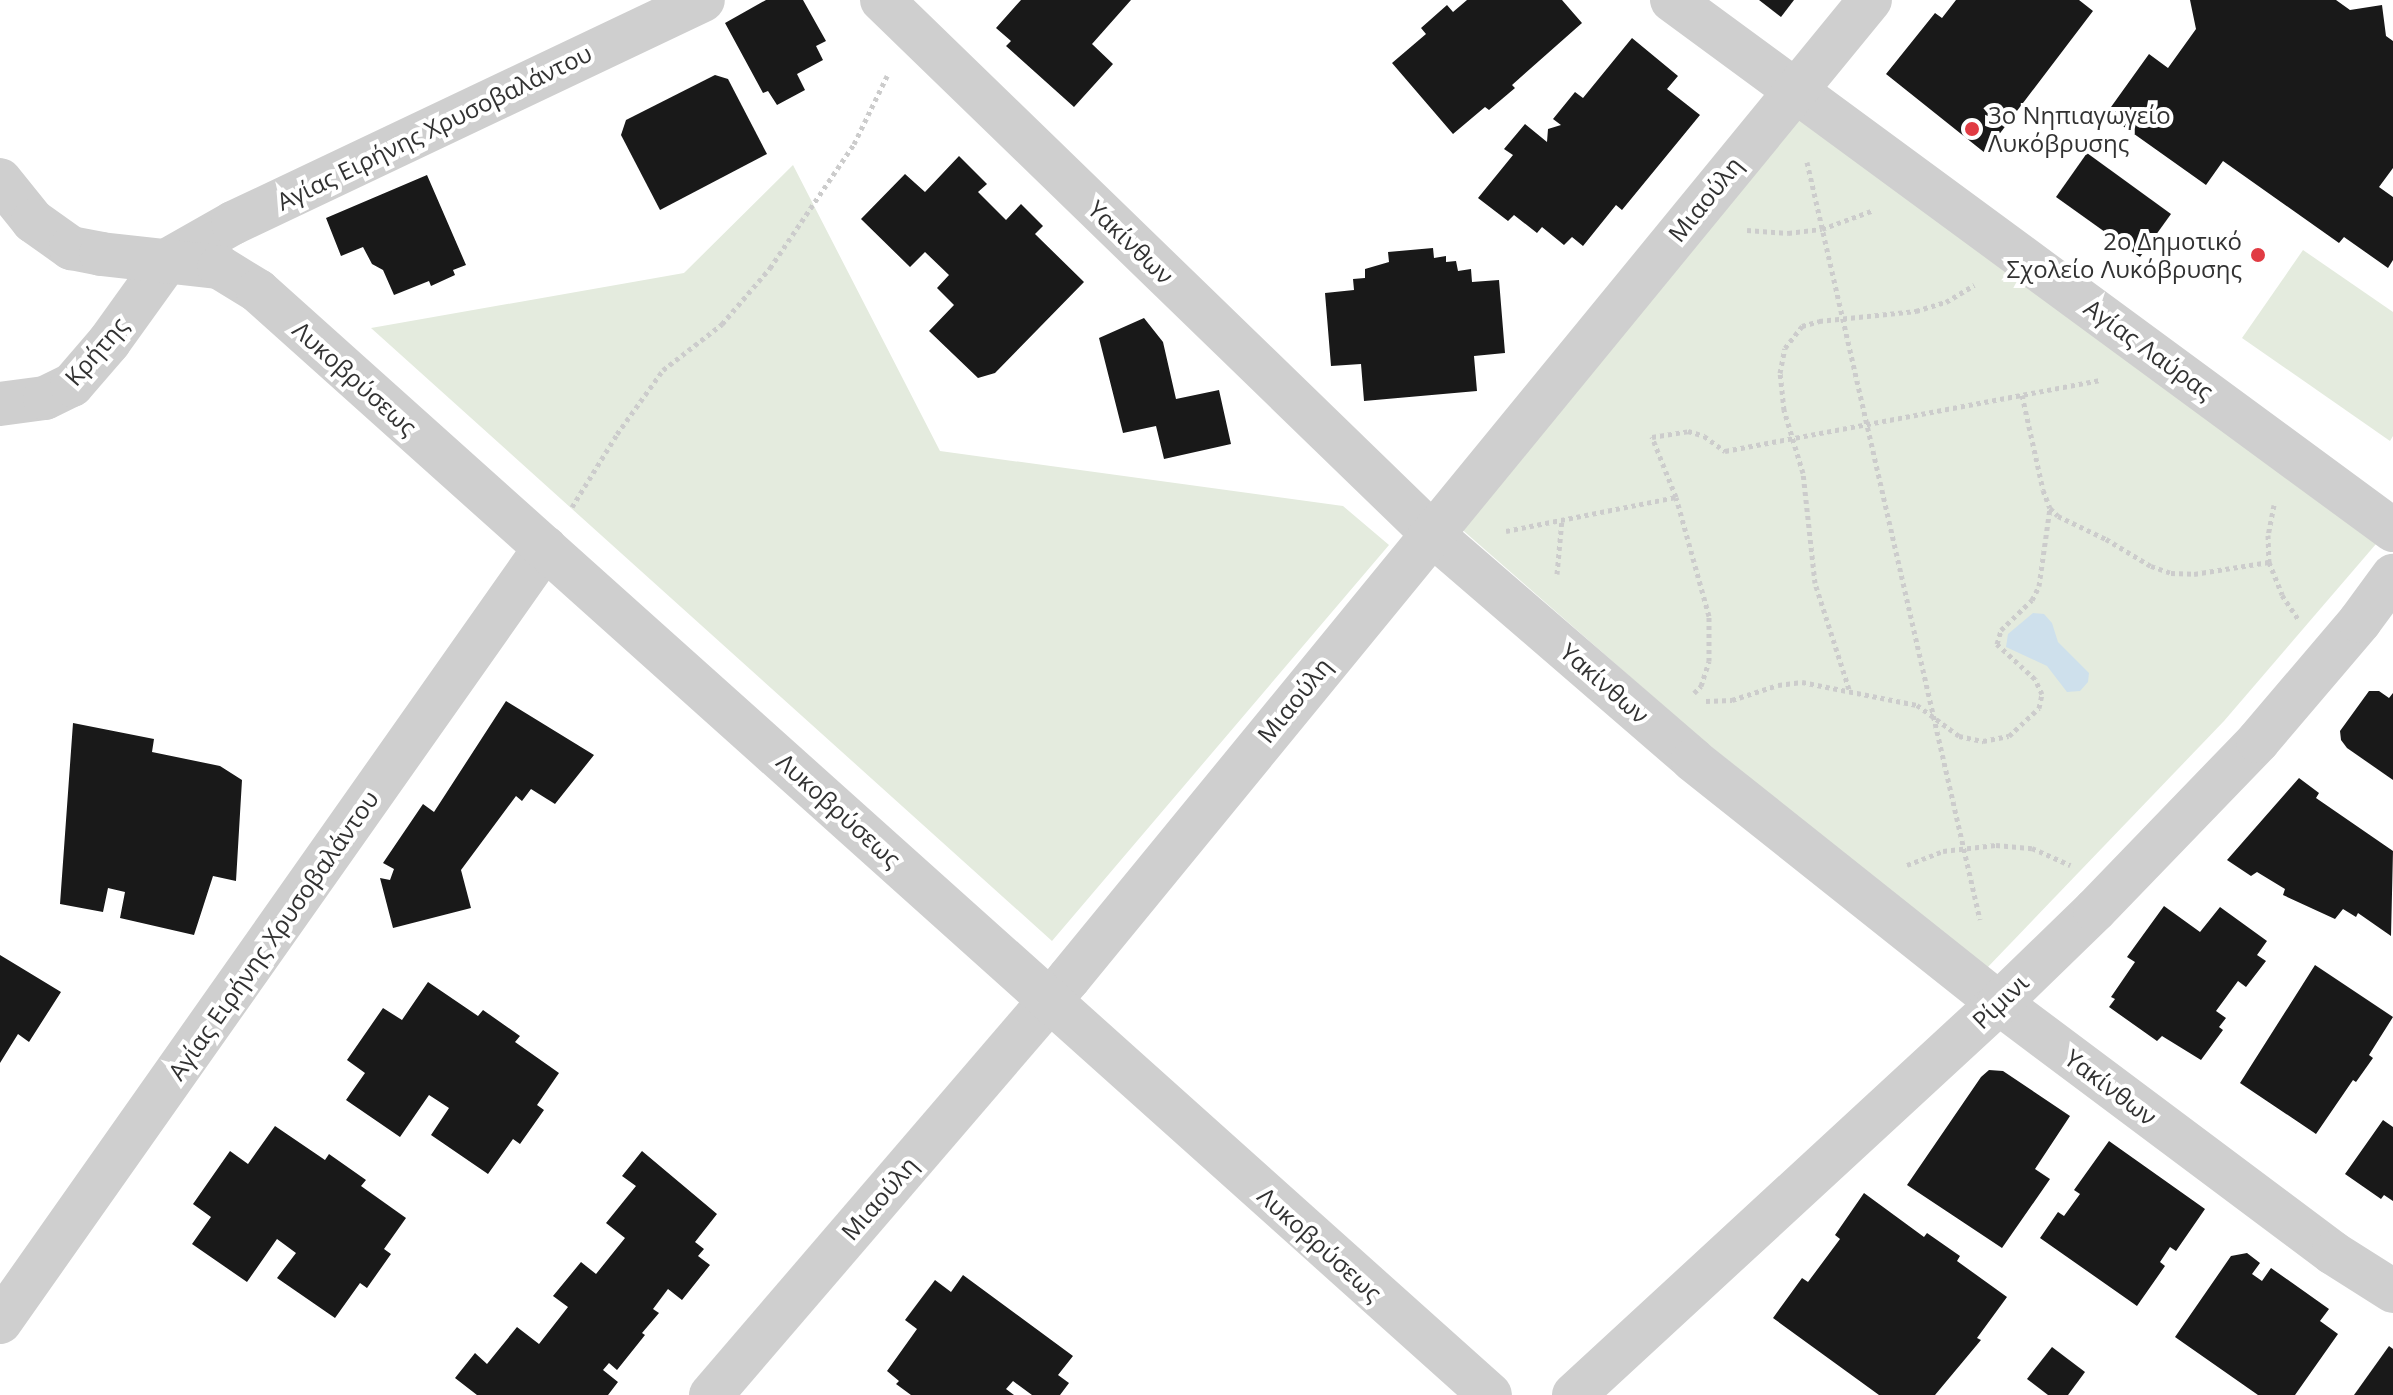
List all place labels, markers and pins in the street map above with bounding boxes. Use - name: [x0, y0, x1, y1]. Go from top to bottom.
- place label: 3ο Νηπιαγωγείο Λυκόβρυσης: [1988, 101, 2171, 157]
- marker: 3ο Νηπιαγωγείο Λυκόβρυσης: [1963, 120, 1981, 138]
- place label: 2ο Δημοτικό Σχολείο Λυκόβρυσης: [2007, 227, 2242, 283]
- marker: 2ο Δημοτικό Σχολείο Λυκόβρυσης: [2249, 246, 2267, 264]

